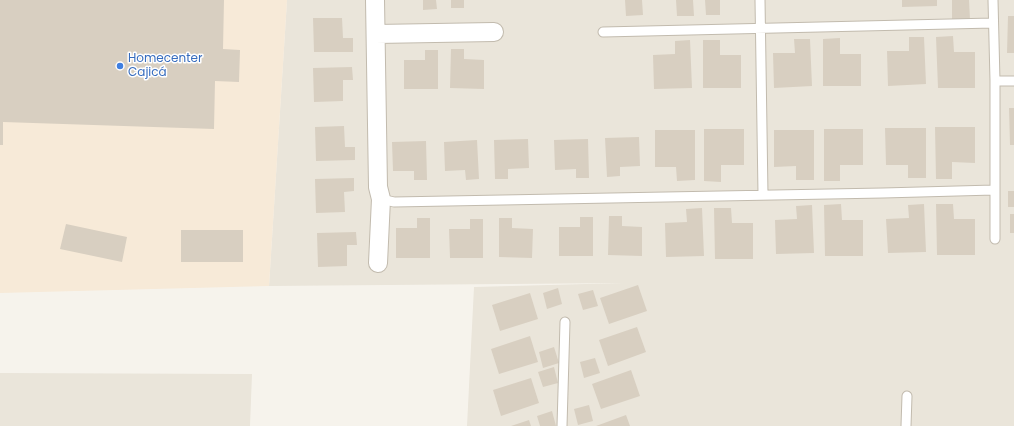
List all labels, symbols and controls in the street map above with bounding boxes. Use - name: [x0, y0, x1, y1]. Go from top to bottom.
- place label: Homecenter Cajicá: [128, 52, 202, 80]
- marker: Homecenter Cajicá: [115, 61, 125, 71]

